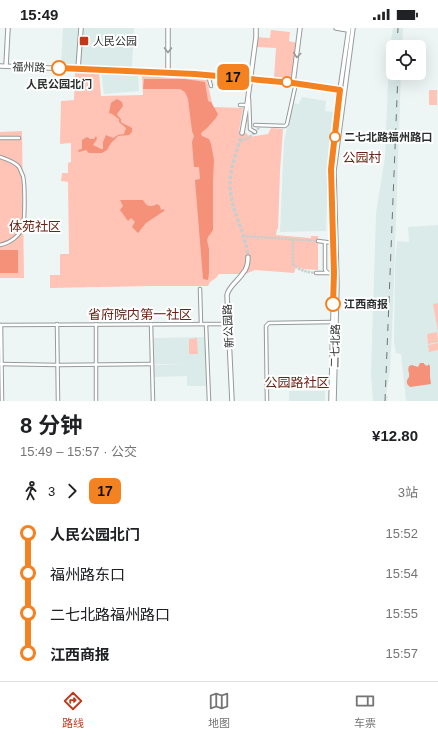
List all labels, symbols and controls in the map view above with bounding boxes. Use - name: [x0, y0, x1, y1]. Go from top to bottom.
- text: 15:49: [20, 6, 58, 23]
- marker: 人民公园: [78, 35, 90, 47]
- place label: 人民公园: [93, 35, 137, 47]
- map controls: [386, 40, 426, 80]
- button: locate: [386, 40, 426, 80]
- one-way arrow: [164, 47, 172, 53]
- one-way arrow: [293, 52, 302, 58]
- street label: 福州路: [12, 60, 46, 74]
- marker: 人民公园北门: [51, 60, 67, 76]
- line badge: 17: [215, 64, 251, 90]
- text: 17: [225, 69, 241, 85]
- unlabelled marker: [281, 76, 293, 88]
- place label: 人民公园北门: [26, 78, 92, 90]
- marker: 二七北路福州路口: [329, 131, 341, 143]
- place label: 二七北路福州路口: [344, 131, 432, 143]
- district label: 公园村: [342, 150, 382, 165]
- district label: 体苑社区: [9, 219, 61, 234]
- marker: 江西商报: [325, 296, 341, 312]
- place label: 江西商报: [344, 298, 388, 310]
- street label: 新公园路: [221, 304, 235, 348]
- district label: 省府院内第一社区: [88, 307, 192, 322]
- street label: 二七北路: [329, 324, 341, 368]
- district label: 公园路社区: [264, 375, 330, 390]
- text: 8 分钟: [20, 413, 82, 438]
- text: ¥12.80: [372, 427, 418, 444]
- text: 15:49 – 15:57 · 公交: [20, 444, 137, 459]
- icon: walk: [20, 480, 42, 502]
- icon: forward: [61, 480, 83, 502]
- text: 17: [97, 483, 113, 499]
- text: 3: [48, 484, 55, 499]
- text: 3站: [398, 485, 418, 500]
- text: 人民公园北门: [50, 526, 140, 543]
- text: 15:52: [385, 526, 418, 541]
- text: 福州路东口: [50, 566, 125, 583]
- text: 15:54: [385, 566, 418, 581]
- text: 二七北路福州路口: [50, 606, 170, 623]
- text: 15:55: [385, 606, 418, 621]
- text: 江西商报: [50, 646, 110, 663]
- text: 15:57: [385, 646, 418, 661]
- tab: 路线: [62, 690, 84, 730]
- tab: 地图: [208, 690, 230, 730]
- tab: 车票: [354, 690, 376, 730]

